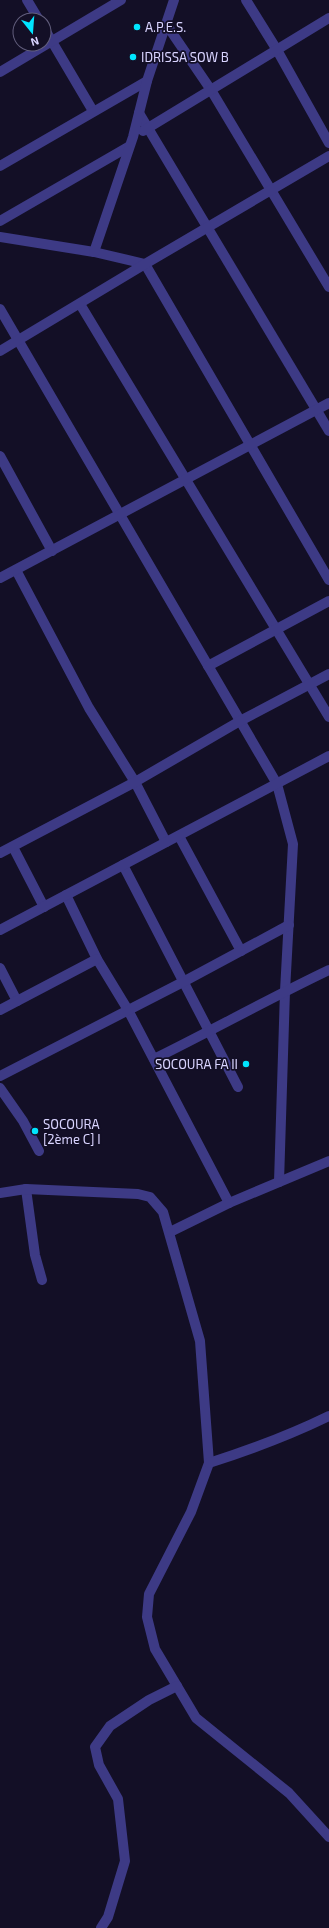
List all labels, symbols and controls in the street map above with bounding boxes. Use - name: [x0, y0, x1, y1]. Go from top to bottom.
- north arrow: [12, 12, 52, 52]
- place label: A.P.E.S.: [145, 19, 186, 35]
- marker: A.P.E.S.: [132, 22, 142, 32]
- text: N: [29, 35, 41, 49]
- place label: IDRISSA SOW B: [141, 49, 229, 65]
- marker: IDRISSA SOW B: [128, 52, 138, 62]
- place label: SOCOURA FA II: [155, 1056, 238, 1072]
- marker: SOCOURA FA II: [241, 1059, 251, 1069]
- place label: SOCOURA [2ème C] I: [43, 1116, 101, 1147]
- marker: SOCOURA [2ème C] I: [30, 1126, 40, 1136]

